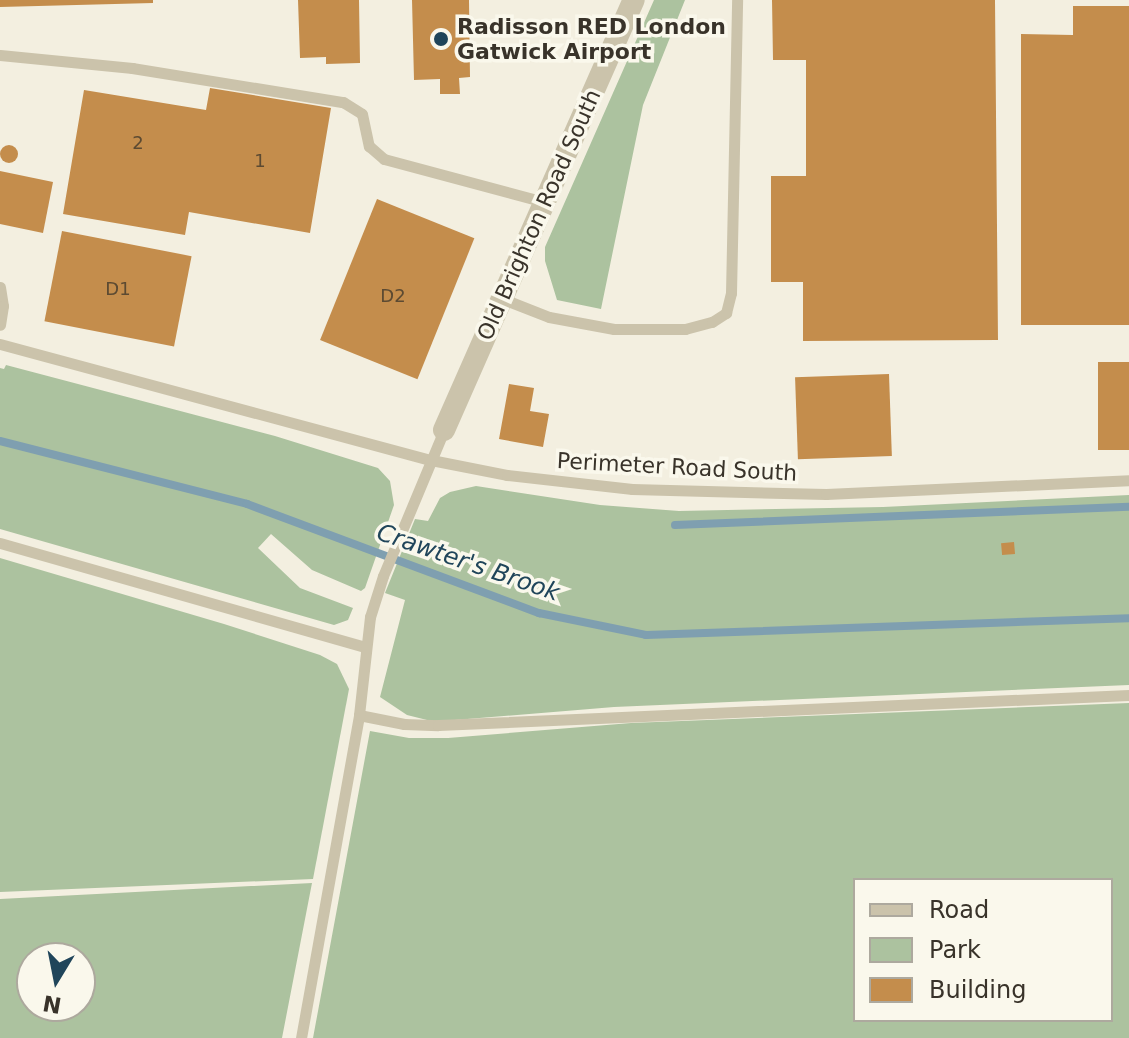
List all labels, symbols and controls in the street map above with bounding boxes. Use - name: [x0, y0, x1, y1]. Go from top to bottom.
- place label: Radisson RED London Gatwick Airport: [457, 13, 726, 64]
- marker: Radisson RED London Gatwick Airport: [432, 30, 450, 48]
- street label: Old Brighton Road South: [472, 86, 606, 344]
- house number: 2: [132, 132, 144, 154]
- house number: 1: [254, 150, 266, 172]
- house number: D1: [105, 278, 131, 300]
- house number: D2: [380, 285, 406, 307]
- street label: Perimeter Road South: [556, 448, 798, 486]
- water label: Crawter's Brook: [373, 518, 563, 608]
- legend: [853, 878, 1113, 1022]
- text: Road: [929, 896, 989, 924]
- text: Park: [929, 936, 981, 964]
- north arrow: [16, 942, 96, 1022]
- text: Building: [929, 976, 1026, 1004]
- text: N: [41, 990, 63, 1018]

